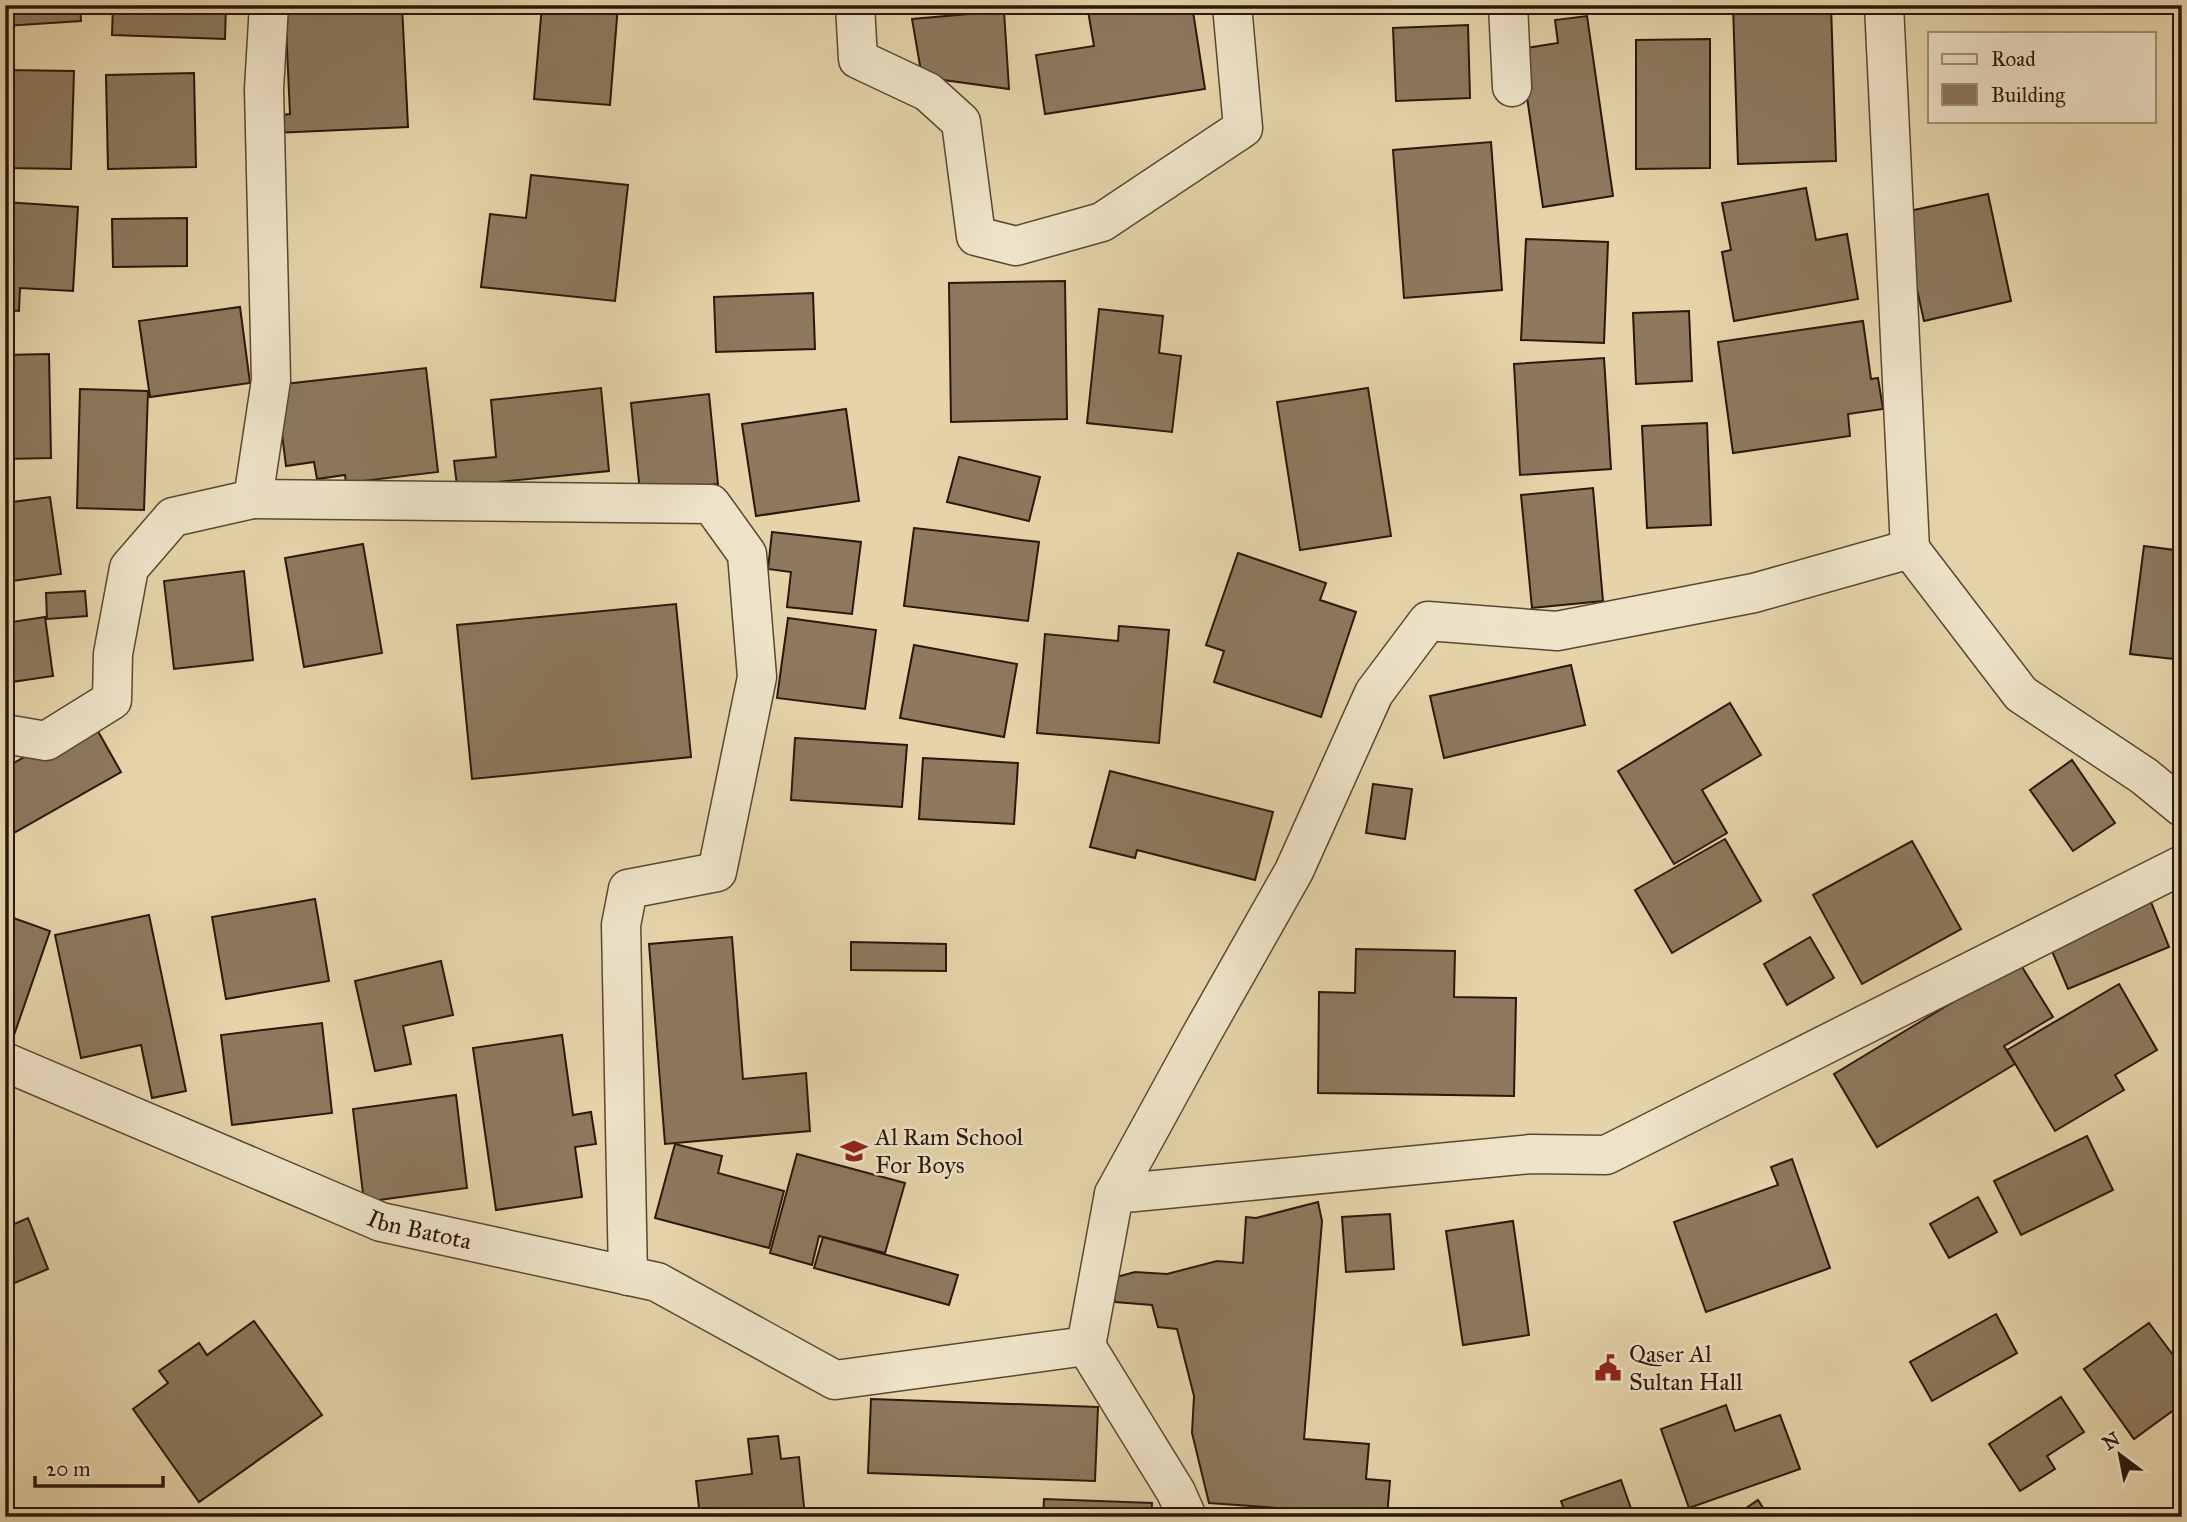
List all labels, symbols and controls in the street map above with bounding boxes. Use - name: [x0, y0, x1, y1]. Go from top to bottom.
- legend: [1928, 32, 2156, 122]
- text: Road: [1991, 46, 2036, 72]
- text: Building: [1991, 82, 2065, 108]
- place label: Al Ram School For Boys: [874, 1122, 1024, 1180]
- school or university icon: Al Ram School For Boys: [839, 1136, 869, 1166]
- street label: Ibn Batota: [363, 1203, 475, 1256]
- place label: Qaser Al Sultan Hall: [1629, 1339, 1743, 1397]
- public building icon: Qaser Al Sultan Hall: [1593, 1353, 1623, 1383]
- north arrow: [2086, 1420, 2156, 1490]
- text: N: [2098, 1427, 2124, 1455]
- scale bar: [35, 1445, 163, 1489]
- text: 20 m: [46, 1456, 91, 1482]

